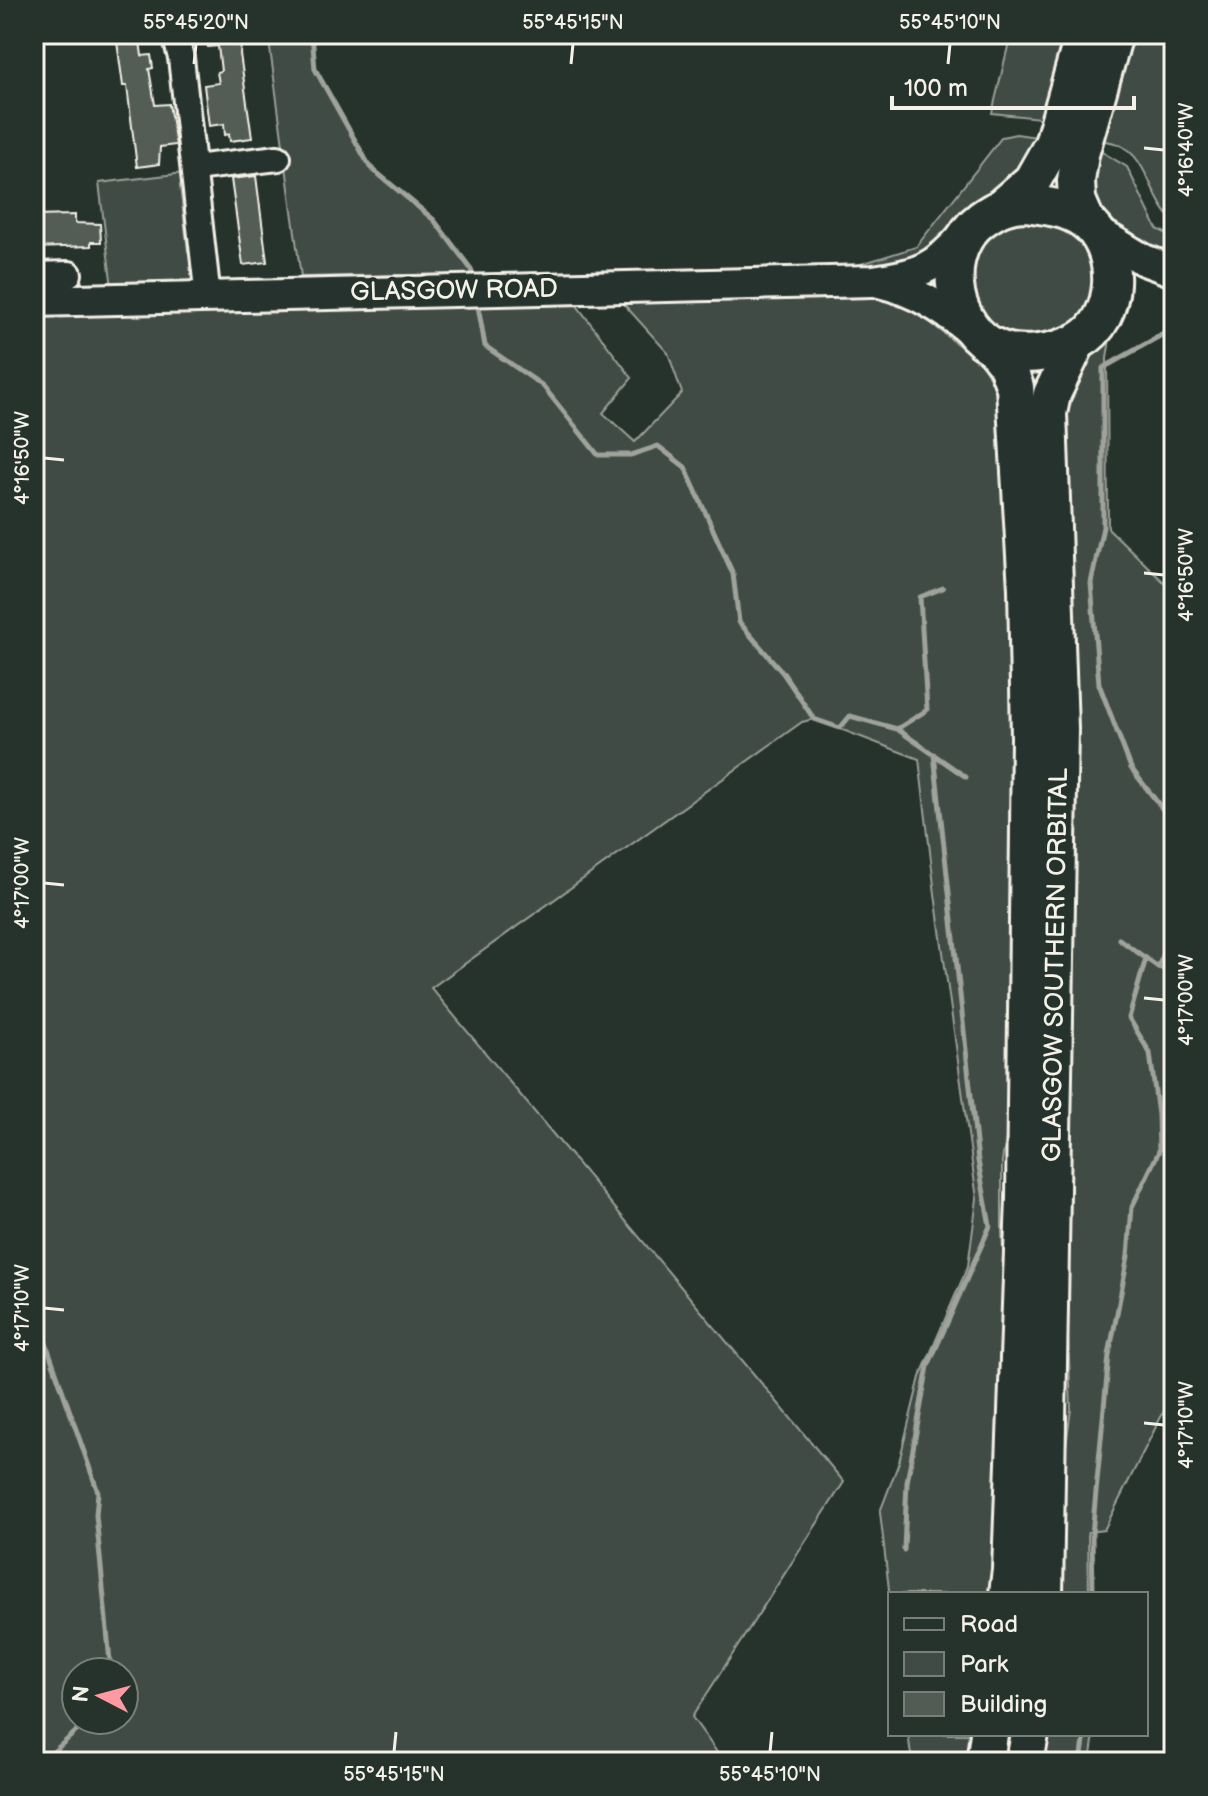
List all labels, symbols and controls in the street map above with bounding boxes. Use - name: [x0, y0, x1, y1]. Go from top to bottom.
- text: 55°45'20"N: [143, 11, 249, 35]
- text: 55°45'15"N: [522, 11, 624, 35]
- text: 55°45'10"N: [899, 11, 1001, 35]
- scale bar: [892, 60, 1134, 110]
- text: 100 m: [904, 74, 968, 103]
- text: 4°16'40"W: [1175, 103, 1199, 197]
- street label: GLASGOW ROAD: [350, 274, 558, 308]
- text: 4°16'50"W: [11, 411, 35, 505]
- text: 4°16'50"W: [1175, 528, 1199, 622]
- street label: GLASGOW SOUTHERN ORBITAL: [1037, 768, 1075, 1162]
- text: 4°17'00"W: [11, 837, 35, 929]
- text: 4°17'00"W: [1175, 954, 1199, 1046]
- text: 4°17'10"W: [11, 1264, 35, 1352]
- text: 4°17'10"W: [1175, 1381, 1199, 1469]
- legend: [888, 1592, 1148, 1736]
- text: Road: [960, 1610, 1018, 1639]
- text: Park: [960, 1650, 1008, 1679]
- north arrow: [60, 1656, 140, 1736]
- text: N: [67, 1684, 96, 1704]
- text: Building: [960, 1690, 1047, 1719]
- text: 55°45'15"N: [343, 1763, 445, 1787]
- text: 55°45'10"N: [719, 1763, 821, 1787]

